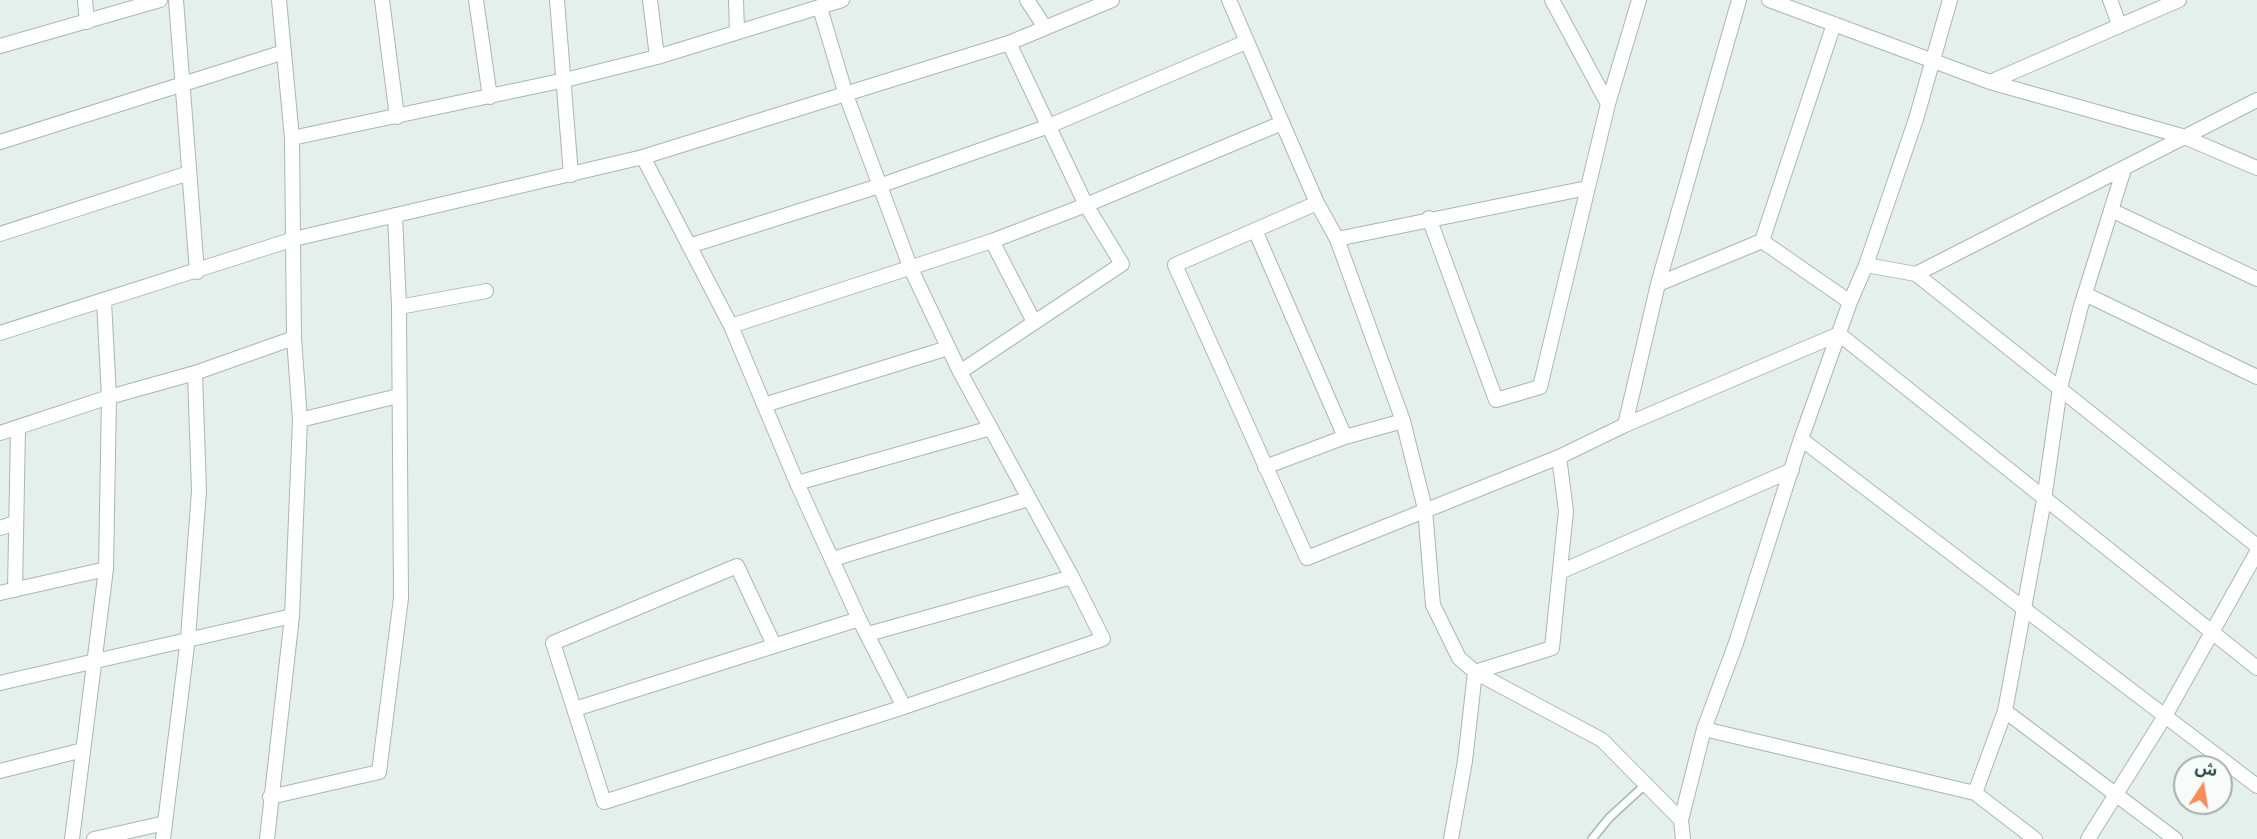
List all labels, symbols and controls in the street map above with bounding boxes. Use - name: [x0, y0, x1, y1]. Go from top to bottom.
- north arrow: [2173, 755, 2233, 815]
- text: ش: [2194, 757, 2219, 780]

